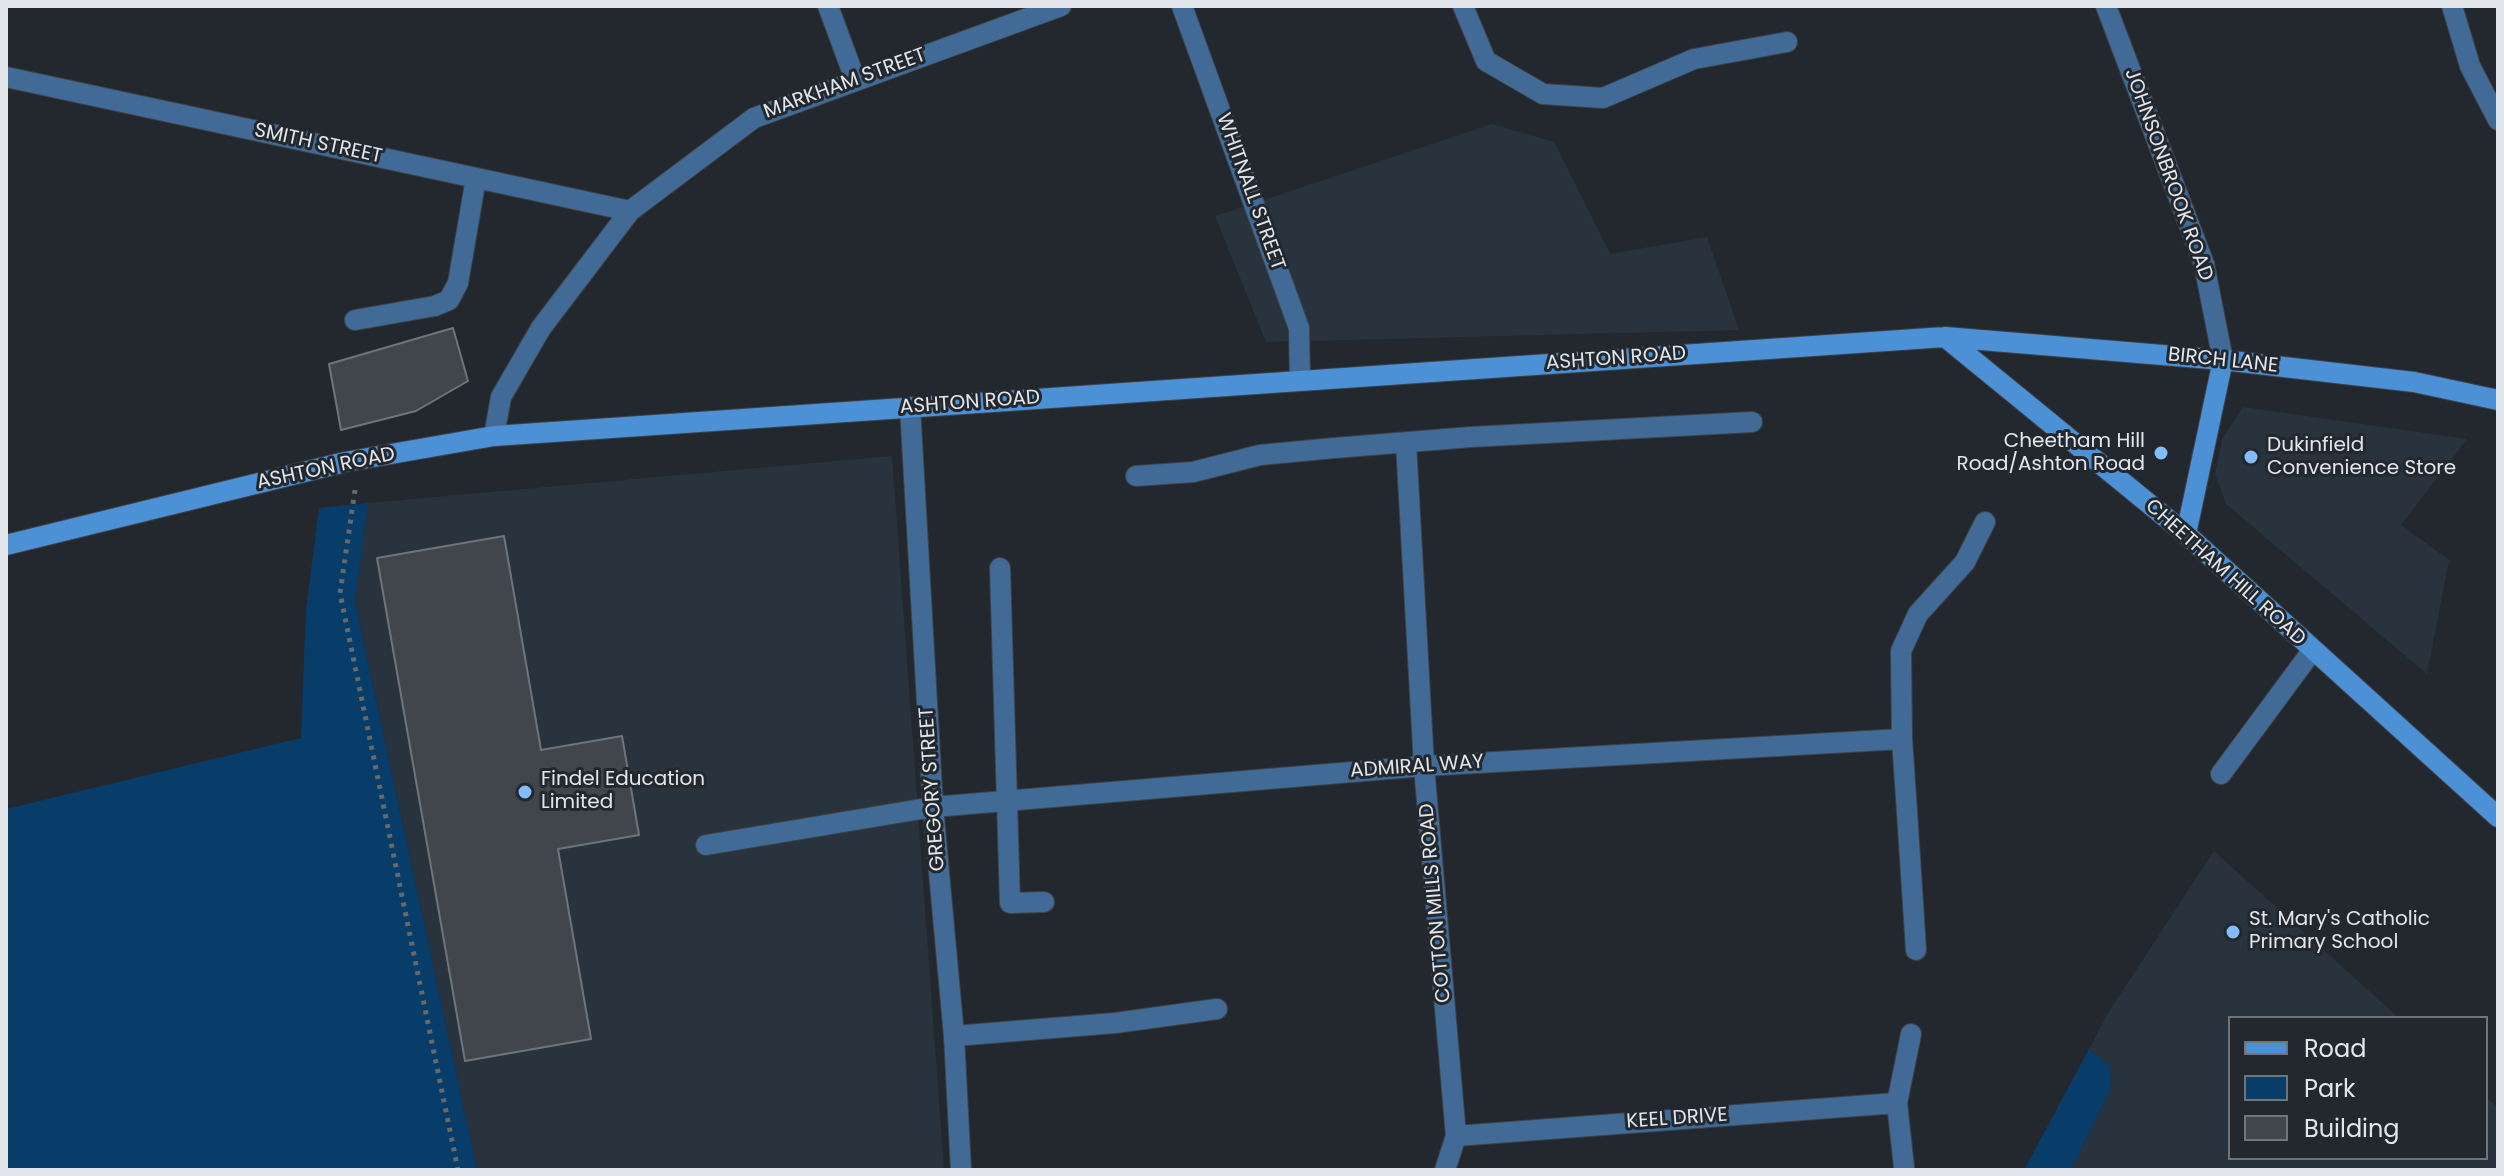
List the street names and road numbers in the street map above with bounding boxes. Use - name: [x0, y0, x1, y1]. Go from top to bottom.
- street label: MARKHAM STREET: [761, 44, 929, 124]
- street label: JOHNSONBROOK ROAD: [2118, 65, 2218, 285]
- street label: WHITNALL STREET: [1210, 110, 1290, 274]
- street label: SMITH STREET: [252, 119, 384, 169]
- street label: ASHTON ROAD: [1545, 342, 1687, 376]
- street label: BIRCH LANE: [2167, 343, 2279, 379]
- street label: ASHTON ROAD: [899, 386, 1041, 420]
- street label: ASHTON ROAD: [255, 443, 397, 495]
- street label: CHEETHAM HILL ROAD: [2140, 495, 2310, 651]
- street label: GREGORY STREET: [915, 706, 951, 872]
- street label: ADMIRAL WAY: [1349, 750, 1485, 784]
- street label: COTTON MILLS ROAD: [1415, 802, 1457, 1004]
- street label: KEEL DRIVE: [1626, 1103, 1728, 1135]

